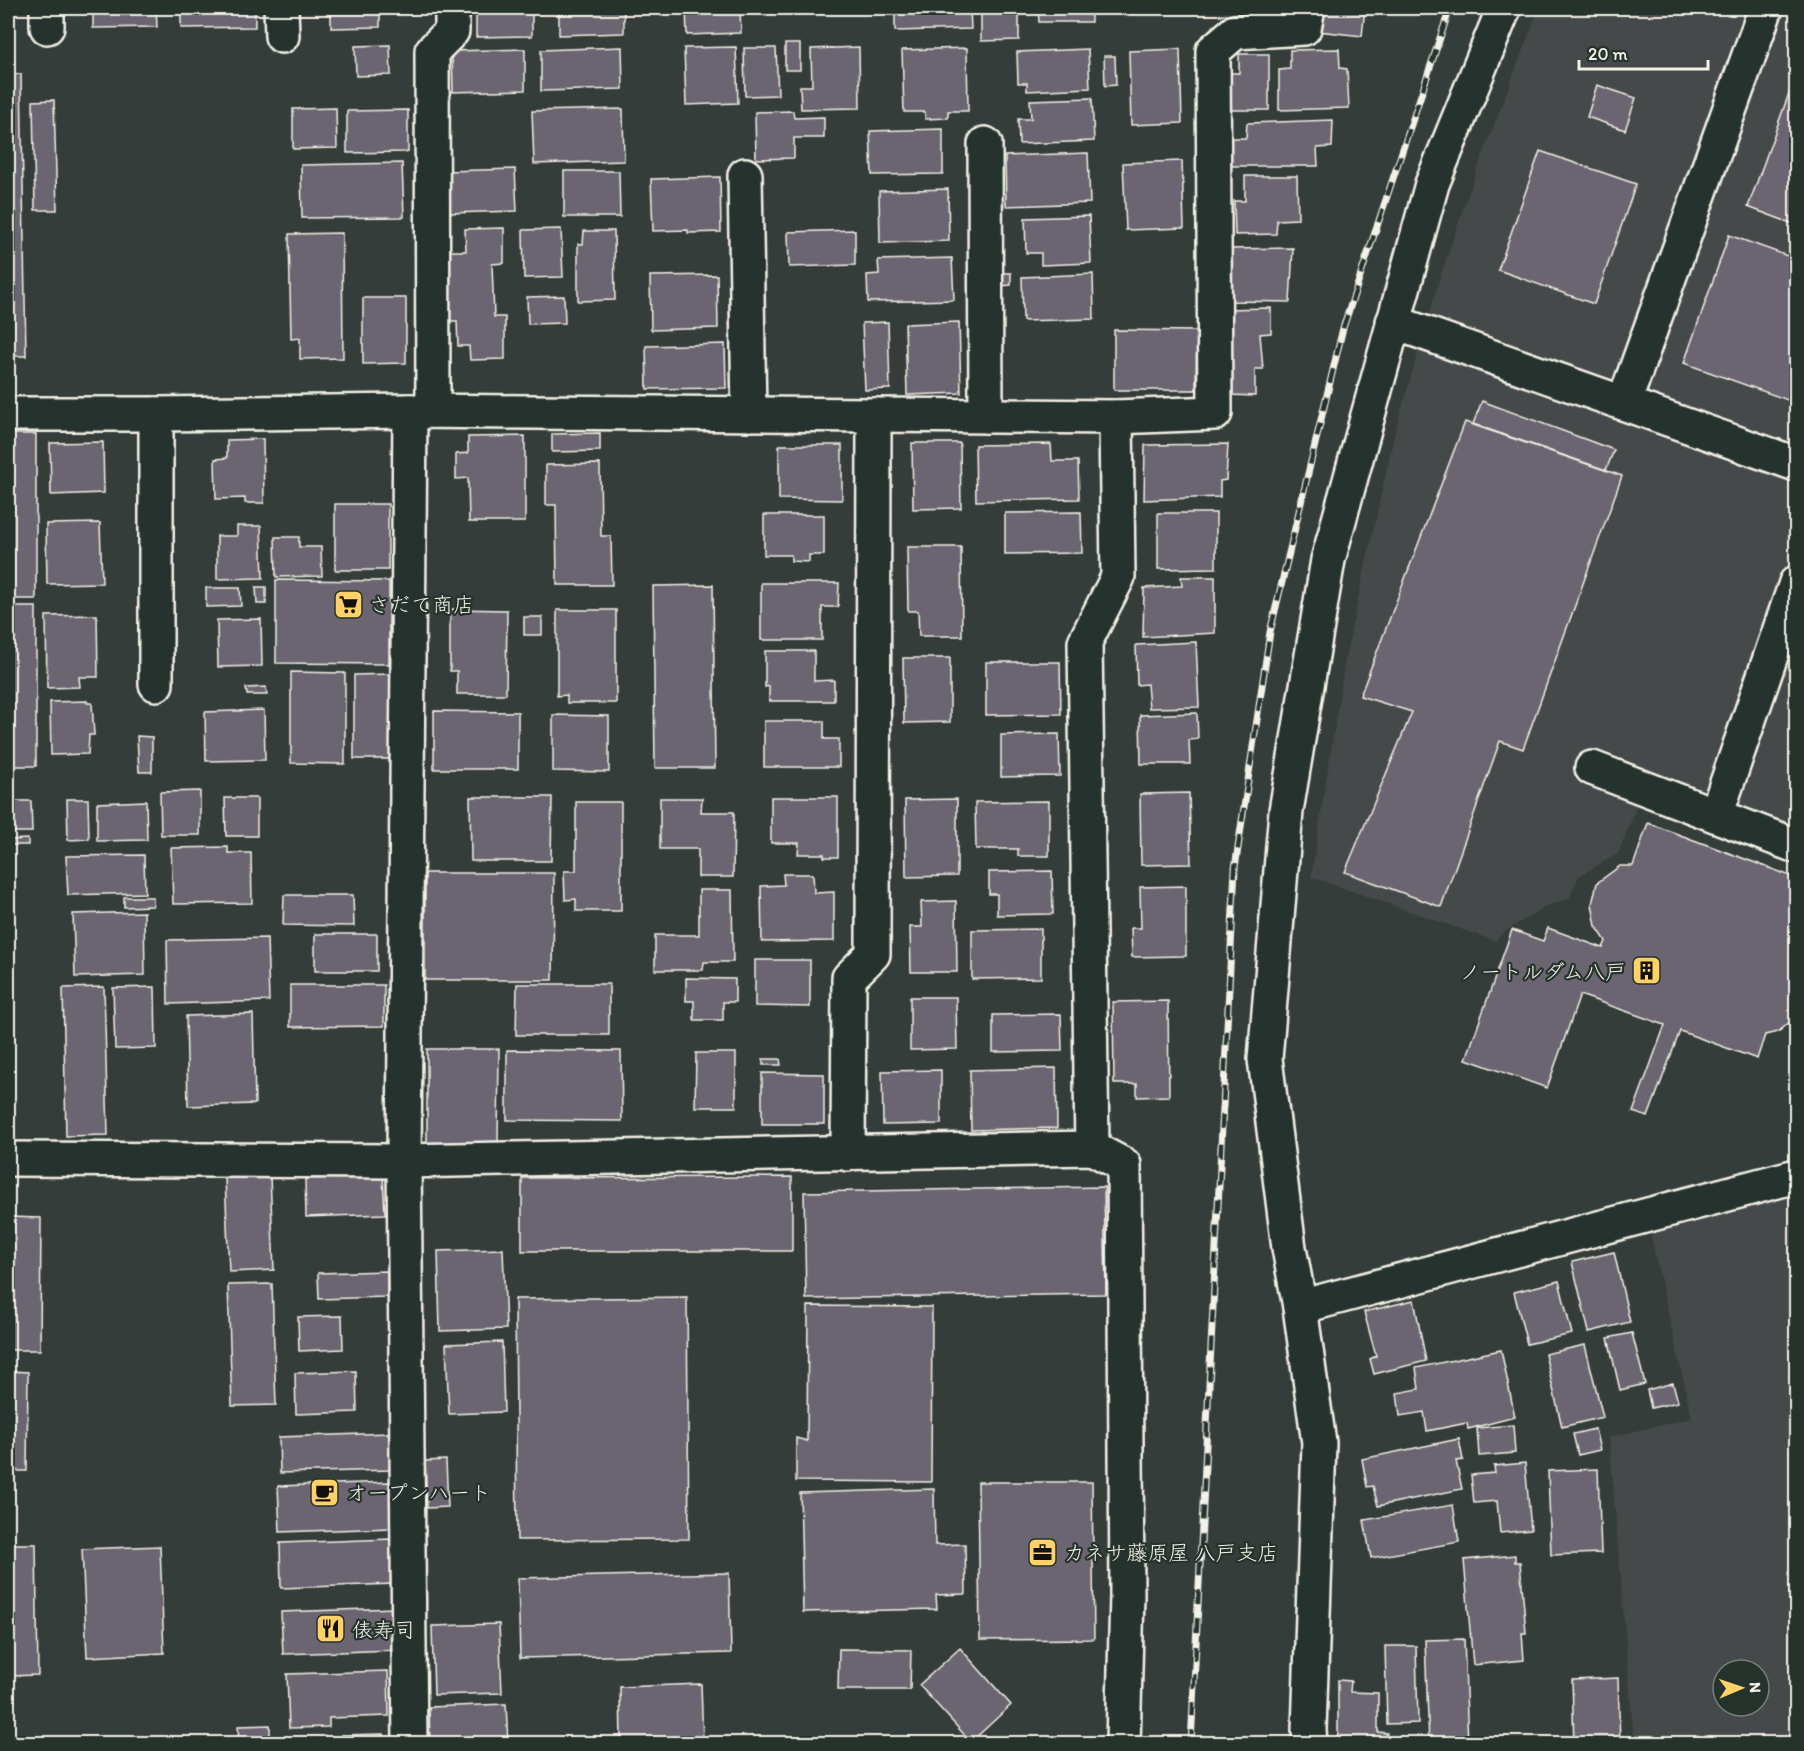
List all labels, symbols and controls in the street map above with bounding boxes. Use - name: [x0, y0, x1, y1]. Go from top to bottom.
- scale bar: [1579, 33, 1708, 71]
- text: 20 m: [1588, 43, 1628, 65]
- supermarket icon: さだて商店: [332, 588, 364, 620]
- place label: さだて商店: [369, 592, 474, 617]
- building icon: ノートルダム八戸: [1631, 955, 1663, 987]
- place label: ノートルダム八戸: [1459, 959, 1626, 984]
- cafe icon: オープンハート: [309, 1476, 341, 1508]
- place label: オープンハート: [346, 1480, 491, 1505]
- office icon: カネサ藤原屋 八戸支店: [1027, 1536, 1059, 1568]
- place label: カネサ藤原屋 八戸支店: [1064, 1540, 1278, 1565]
- restaurant icon: 俵寿司: [315, 1613, 347, 1645]
- place label: 俵寿司: [352, 1617, 415, 1642]
- north arrow: [1711, 1658, 1771, 1718]
- text: N: [1746, 1682, 1765, 1693]

